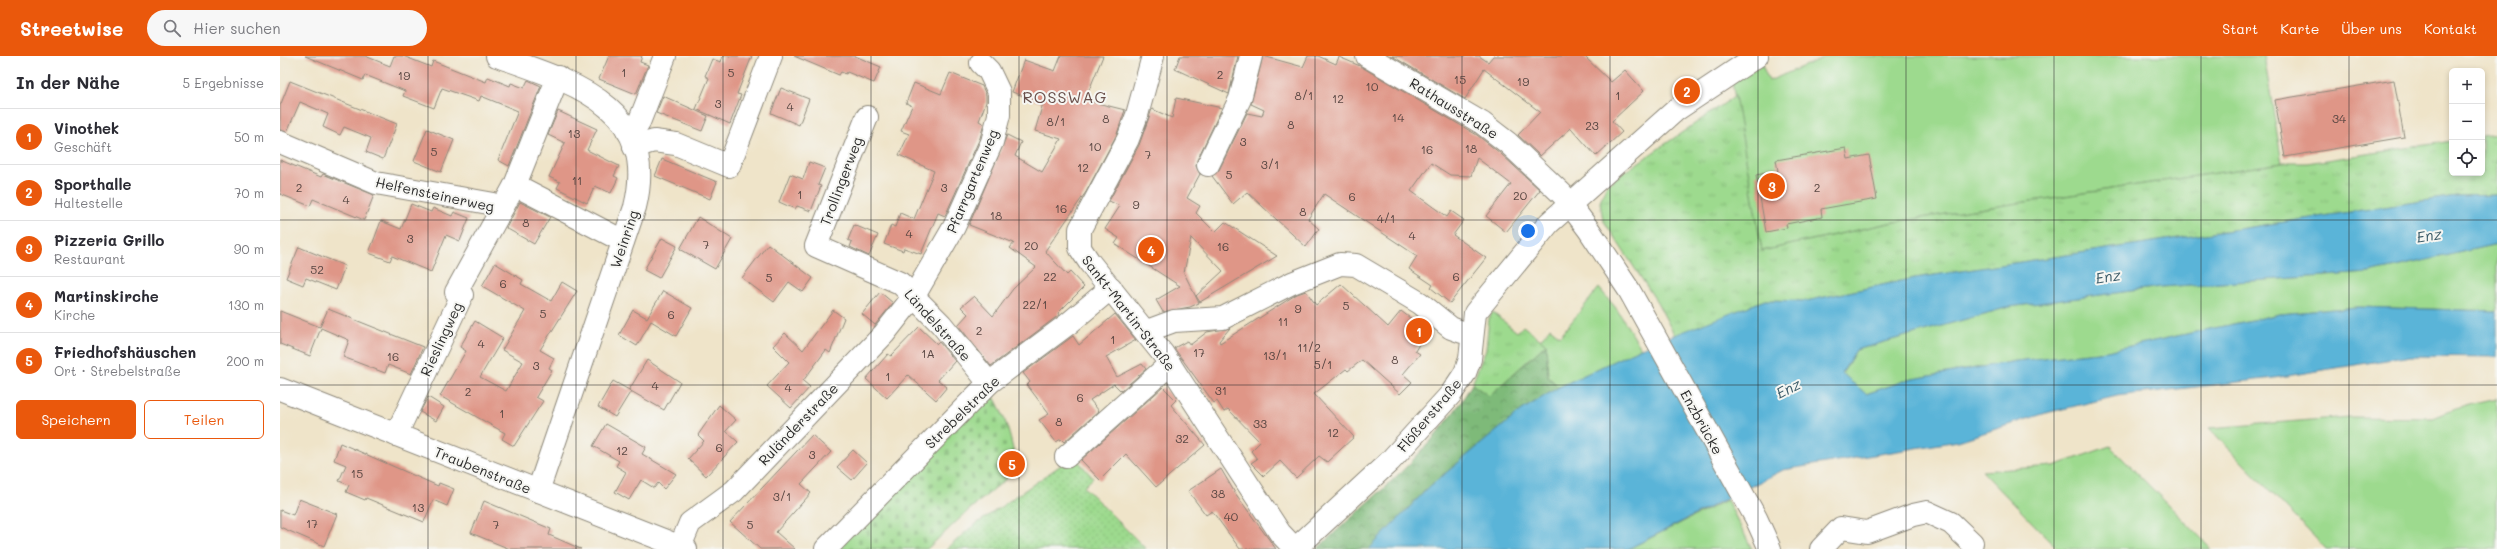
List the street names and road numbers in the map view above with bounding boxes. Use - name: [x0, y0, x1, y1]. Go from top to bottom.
- street label: Rathausstraße: [1406, 73, 1502, 143]
- street label: Pfarrgartenweg: [942, 126, 1002, 236]
- street label: Trollingerweg: [815, 134, 867, 228]
- street label: Helfensteinerweg: [374, 172, 496, 216]
- street label: Weinring: [605, 207, 643, 271]
- street label: Sankt-Martin-Straße: [1078, 251, 1180, 375]
- street label: Ländelstraße: [900, 285, 976, 365]
- street label: Rieslingweg: [415, 299, 467, 379]
- street label: Strebelstraße: [920, 371, 1004, 453]
- street label: Flößerstraße: [1393, 374, 1465, 456]
- street label: Ruländerstraße: [754, 379, 842, 469]
- street label: Enzbrücke: [1676, 386, 1728, 458]
- street label: Traubenstraße: [432, 442, 534, 498]

